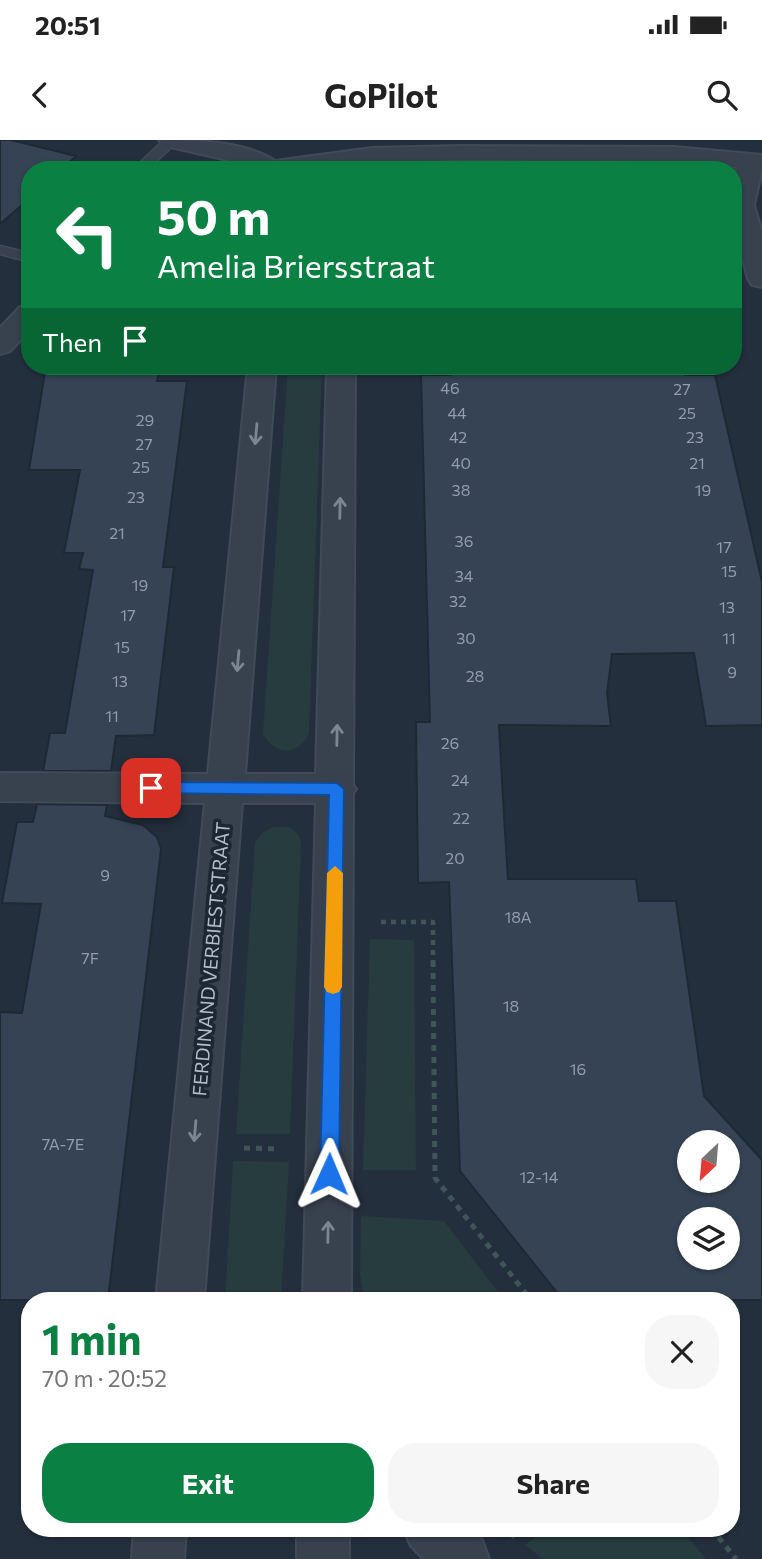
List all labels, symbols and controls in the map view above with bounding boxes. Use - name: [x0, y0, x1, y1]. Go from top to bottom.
- text: 20:51: [35, 9, 101, 40]
- text: GoPilot: [324, 75, 438, 115]
- icon: back: [21, 76, 59, 114]
- icon: search: [703, 76, 741, 114]
- text: 50 m: [157, 185, 270, 245]
- icon: left: [42, 189, 133, 280]
- text: Amelia Briersstraat: [157, 245, 435, 285]
- icon: arrive: [116, 322, 154, 360]
- text: Then: [42, 326, 102, 357]
- house number: 46: [440, 378, 460, 397]
- house number: 27: [673, 379, 691, 398]
- house number: 44: [447, 403, 467, 422]
- house number: 25: [678, 403, 696, 422]
- house number: 29: [136, 410, 154, 429]
- one-way arrow: [249, 422, 262, 445]
- house number: 42: [449, 427, 467, 446]
- house number: 23: [686, 427, 704, 446]
- house number: 27: [135, 434, 153, 453]
- house number: 40: [451, 453, 471, 472]
- house number: 21: [689, 453, 705, 472]
- house number: 25: [132, 457, 150, 476]
- house number: 38: [452, 480, 470, 499]
- house number: 19: [695, 480, 711, 499]
- house number: 23: [127, 487, 145, 506]
- one-way arrow: [333, 496, 347, 519]
- house number: 21: [109, 523, 125, 542]
- house number: 36: [455, 531, 473, 550]
- house number: 17: [716, 537, 732, 556]
- house number: 15: [721, 561, 737, 580]
- house number: 34: [455, 566, 474, 585]
- house number: 19: [132, 575, 148, 594]
- house number: 32: [449, 591, 467, 610]
- house number: 13: [719, 597, 735, 616]
- house number: 17: [120, 605, 136, 624]
- house number: 30: [456, 628, 476, 647]
- house number: 11: [722, 628, 736, 647]
- house number: 15: [114, 637, 130, 656]
- one-way arrow: [231, 649, 244, 671]
- house number: 9: [727, 662, 737, 681]
- house number: 28: [466, 666, 484, 685]
- house number: 13: [112, 671, 128, 690]
- house number: 11: [105, 706, 119, 725]
- one-way arrow: [330, 724, 344, 747]
- house number: 26: [441, 733, 459, 752]
- pin: [121, 758, 181, 818]
- icon: arrive: [132, 769, 170, 807]
- house number: 24: [451, 770, 469, 789]
- house number: 22: [452, 808, 470, 827]
- street label: FERDINAND VERBIESTSTRAAT: [187, 821, 234, 1097]
- house number: 20: [445, 848, 465, 867]
- house number: 9: [100, 865, 110, 884]
- house number: 18A: [504, 907, 532, 926]
- house number: 7F: [81, 948, 99, 967]
- house number: 18: [503, 996, 519, 1015]
- house number: 16: [570, 1059, 586, 1078]
- one-way arrow: [189, 1119, 202, 1142]
- north arrow: [677, 1130, 740, 1194]
- map controls: [677, 1130, 740, 1270]
- house number: 7A-7E: [42, 1134, 84, 1153]
- position arrow: [292, 1137, 366, 1211]
- house number: 12-14: [520, 1167, 559, 1186]
- button: layers: [677, 1207, 740, 1270]
- one-way arrow: [321, 1221, 335, 1244]
- text: 1 min: [42, 1312, 142, 1364]
- button: close: [645, 1315, 719, 1389]
- text: 70 m · 20:52: [42, 1364, 167, 1392]
- button: Exit: [42, 1443, 374, 1523]
- button: Share: [388, 1443, 719, 1523]

